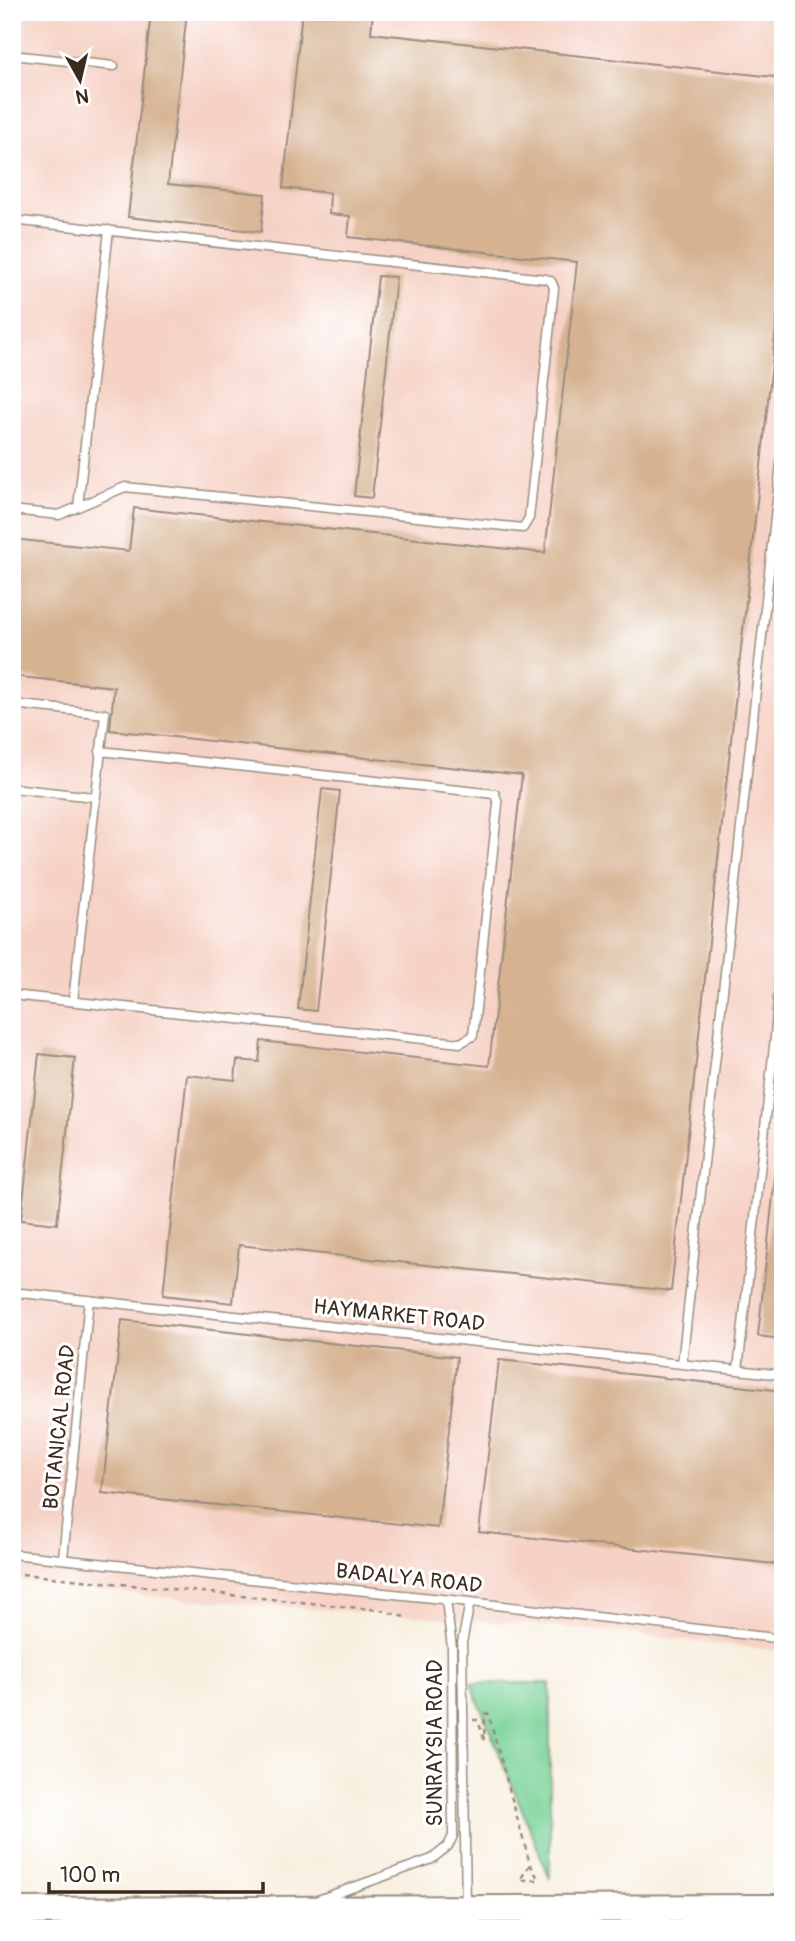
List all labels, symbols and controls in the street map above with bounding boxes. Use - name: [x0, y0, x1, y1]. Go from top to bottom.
- north arrow: [46, 46, 116, 116]
- text: N: [74, 83, 90, 109]
- street label: HAYMARKET ROAD: [312, 1293, 486, 1338]
- street label: BOTANICAL ROAD: [37, 1343, 82, 1511]
- street label: BADALYA ROAD: [335, 1557, 483, 1600]
- street label: SUNRAYSIA ROAD: [422, 1660, 449, 1826]
- scale bar: [49, 1850, 262, 1894]
- text: 100 m: [60, 1862, 120, 1889]

